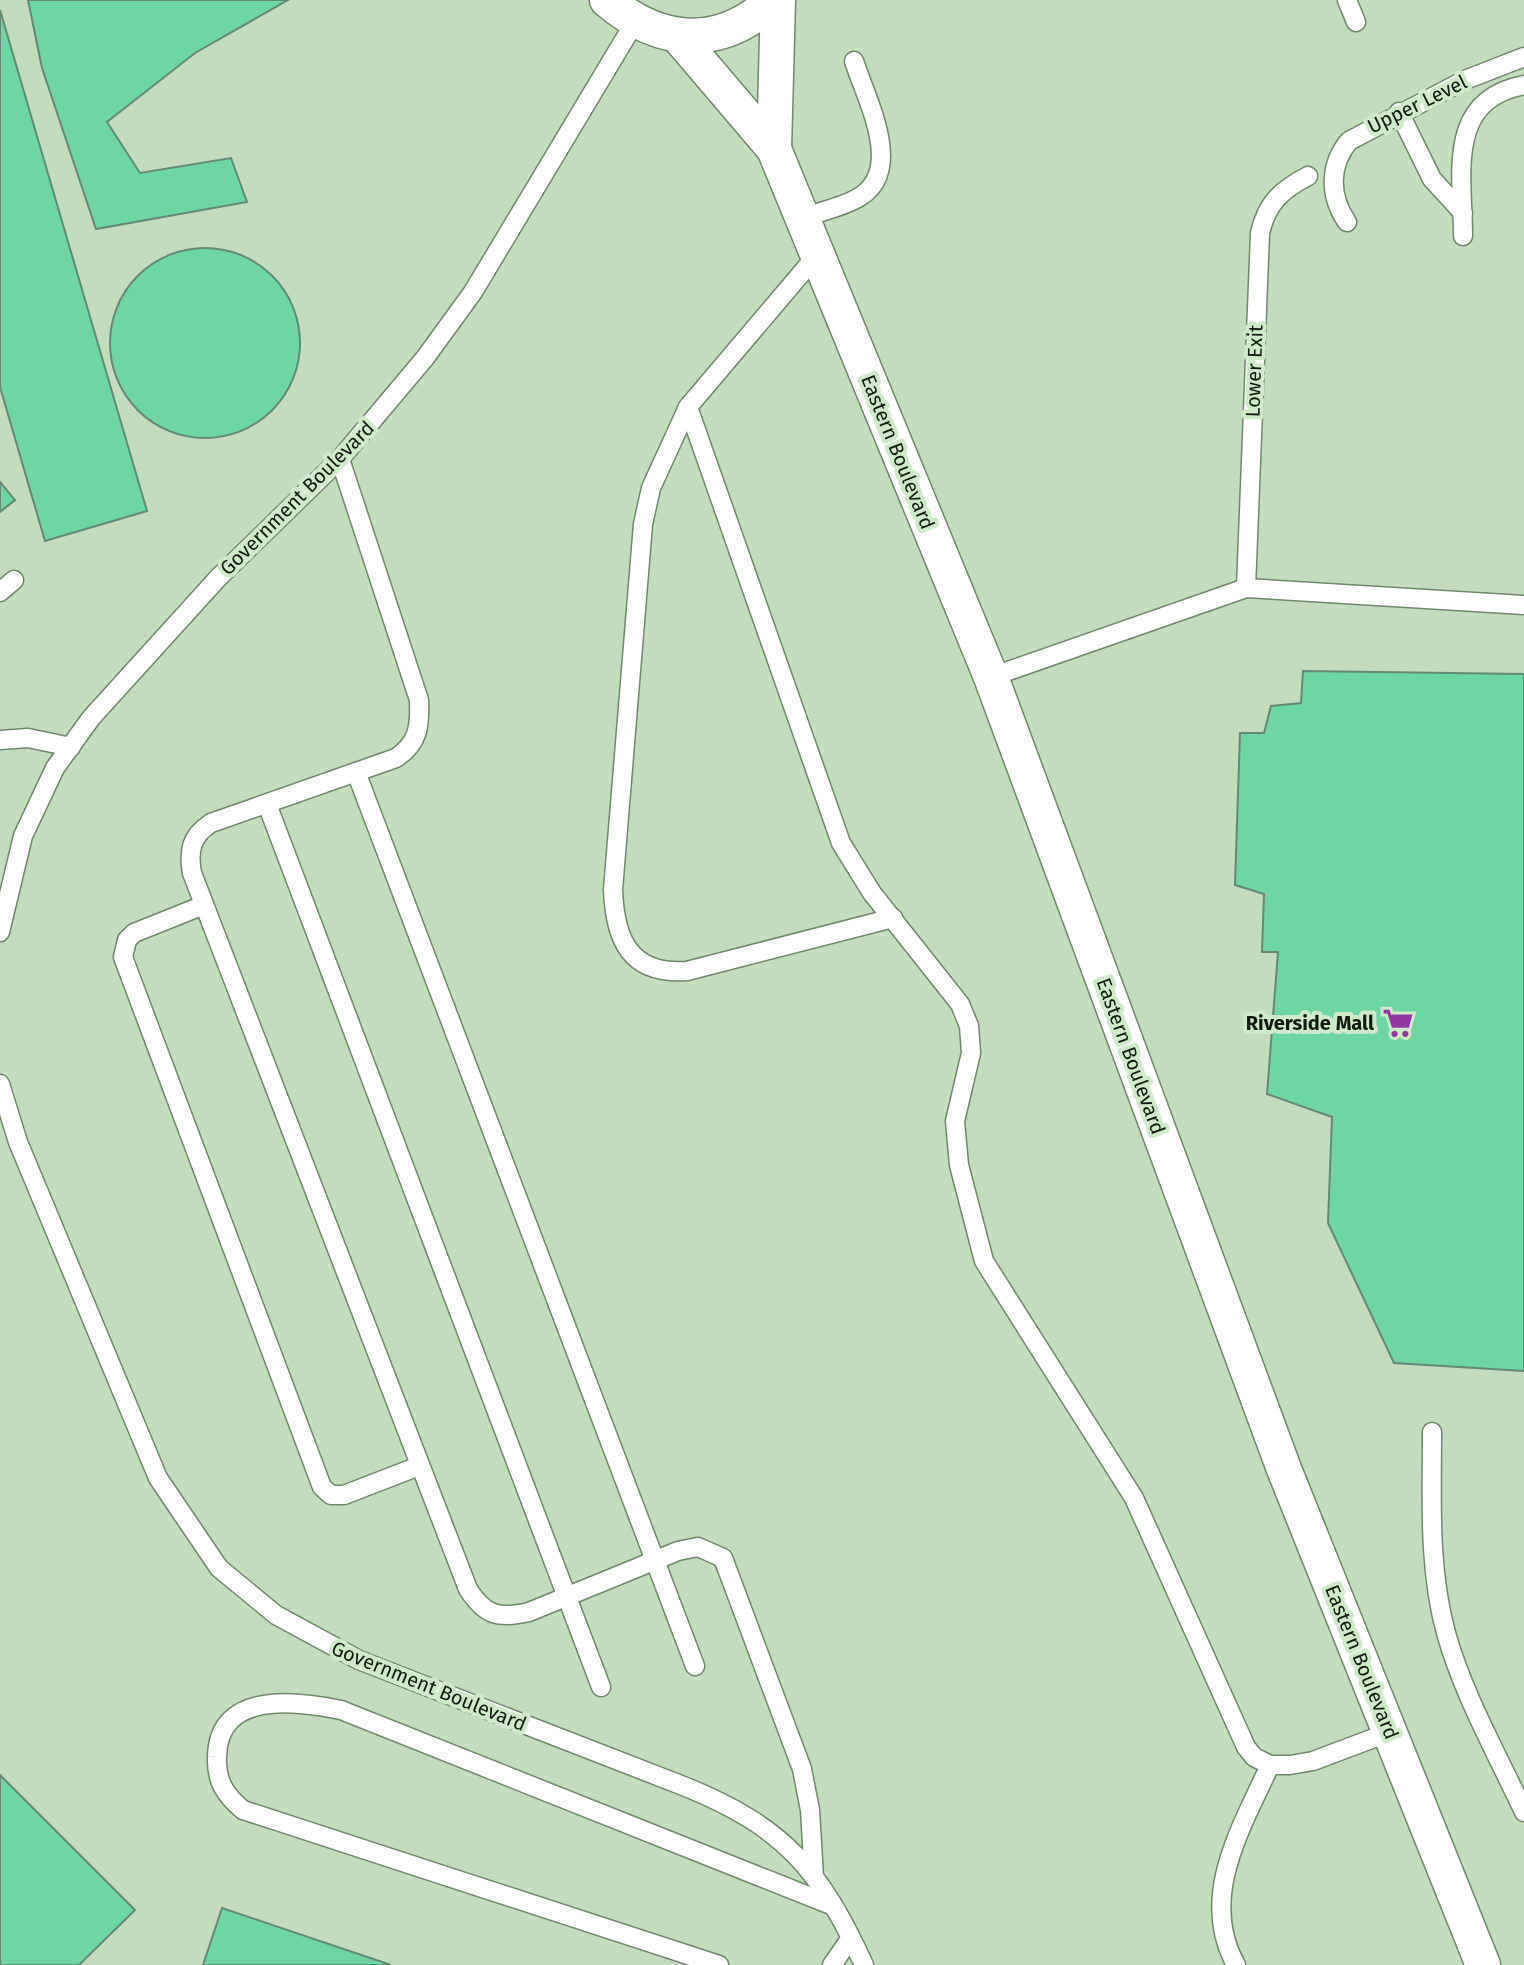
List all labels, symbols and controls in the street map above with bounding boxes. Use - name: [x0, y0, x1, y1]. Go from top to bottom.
- street label: Upper Level: [1363, 70, 1471, 138]
- street label: Lower Exit: [1240, 324, 1268, 418]
- street label: Eastern Boulevard: [856, 371, 940, 533]
- street label: Government Boulevard: [215, 416, 379, 580]
- street label: Eastern Boulevard: [1092, 975, 1170, 1137]
- supermarket icon: Riverside Mall: [1381, 1006, 1415, 1040]
- place label: Riverside Mall: [1246, 1011, 1374, 1035]
- street label: Eastern Boulevard: [1320, 1581, 1404, 1743]
- street label: Government Boulevard: [328, 1636, 530, 1736]

